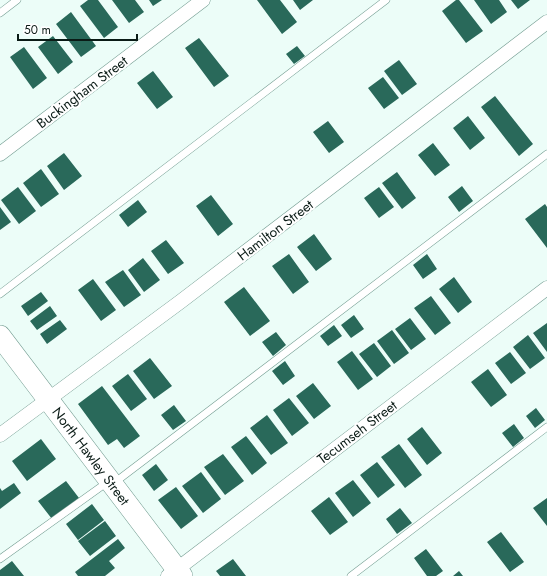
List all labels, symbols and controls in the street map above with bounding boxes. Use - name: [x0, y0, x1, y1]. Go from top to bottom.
- scale bar: [18, 16, 137, 42]
- text: 50 m: [24, 21, 51, 39]
- street label: Buckingham Street: [32, 51, 132, 133]
- street label: Hamilton Street: [233, 194, 318, 265]
- street label: Tecumseh Street: [313, 395, 401, 469]
- street label: North Hawley Street: [47, 403, 135, 510]

